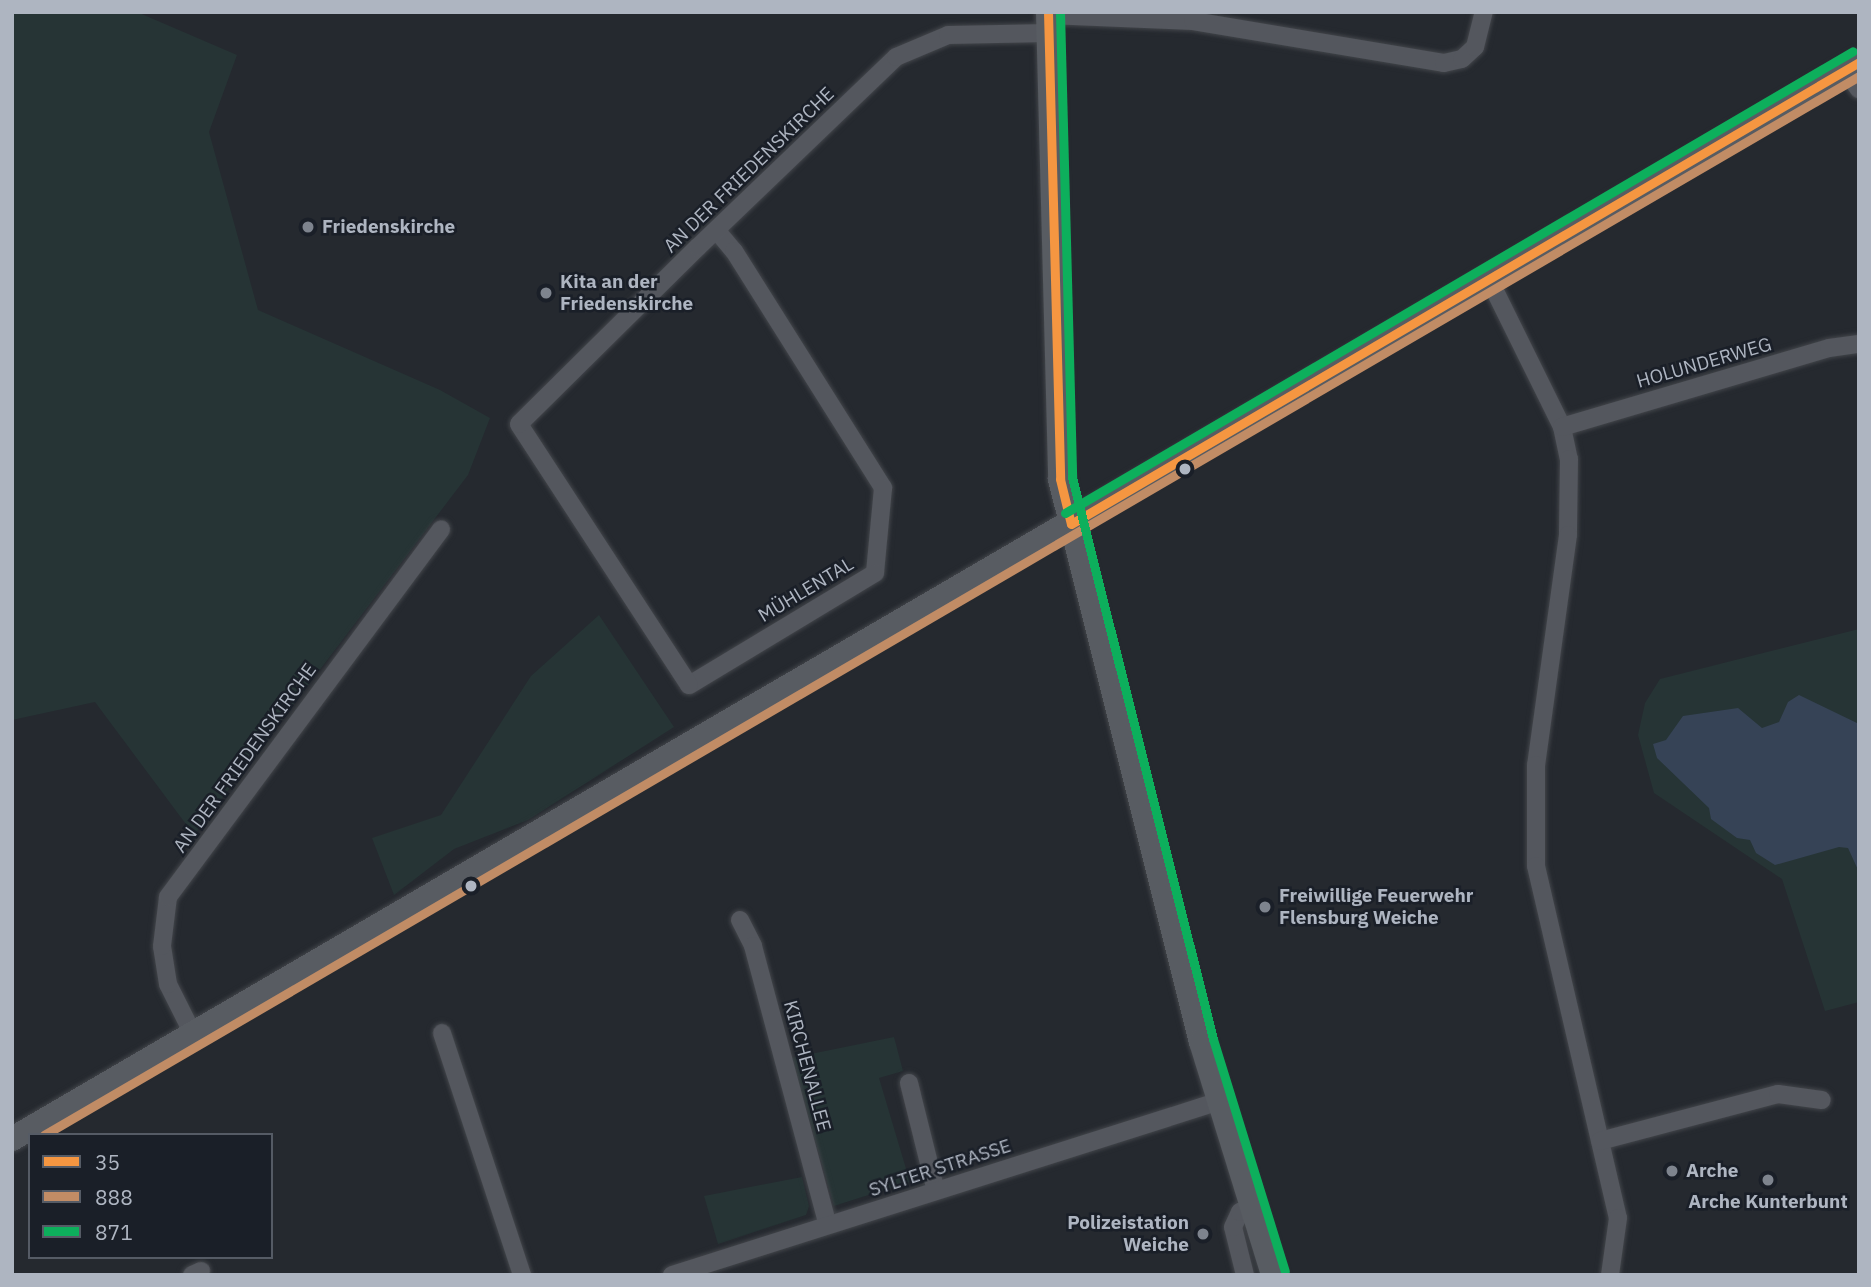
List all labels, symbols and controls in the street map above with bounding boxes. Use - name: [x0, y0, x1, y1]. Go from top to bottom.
- street label: AN DER FRIEDENSKIRCHE: [659, 83, 839, 257]
- place label: Friedenskirche: [322, 216, 455, 238]
- marker: Friedenskirche: [300, 219, 316, 235]
- place label: Kita an der Friedenskirche: [560, 271, 693, 315]
- marker: Kita an der Friedenskirche: [538, 285, 554, 301]
- street label: HOLUNDERWEG: [1634, 333, 1774, 393]
- unlabelled marker: [1178, 462, 1192, 476]
- street label: MÜHLENTAL: [754, 553, 858, 627]
- street label: AN DER FRIEDENSKIRCHE: [169, 659, 321, 857]
- unlabelled marker: [464, 879, 478, 893]
- place label: Freiwillige Feuerwehr Flensburg Weiche: [1279, 885, 1473, 929]
- marker: Freiwillige Feuerwehr Flensburg Weiche: [1257, 899, 1273, 915]
- street label: KIRCHENALLEE: [779, 998, 835, 1134]
- legend: [28, 1133, 273, 1259]
- street label: SYLTER STRASSE: [866, 1134, 1014, 1202]
- text: 35: [95, 1148, 120, 1176]
- place label: Arche: [1686, 1160, 1738, 1182]
- marker: Arche: [1664, 1163, 1680, 1179]
- marker: Arche Kunterbunt: [1760, 1172, 1776, 1188]
- text: 888: [95, 1183, 133, 1211]
- place label: Arche Kunterbunt: [1688, 1191, 1848, 1213]
- place label: Polizeistation Weiche: [1067, 1212, 1189, 1256]
- text: 871: [95, 1218, 133, 1246]
- marker: Polizeistation Weiche: [1195, 1226, 1211, 1242]

